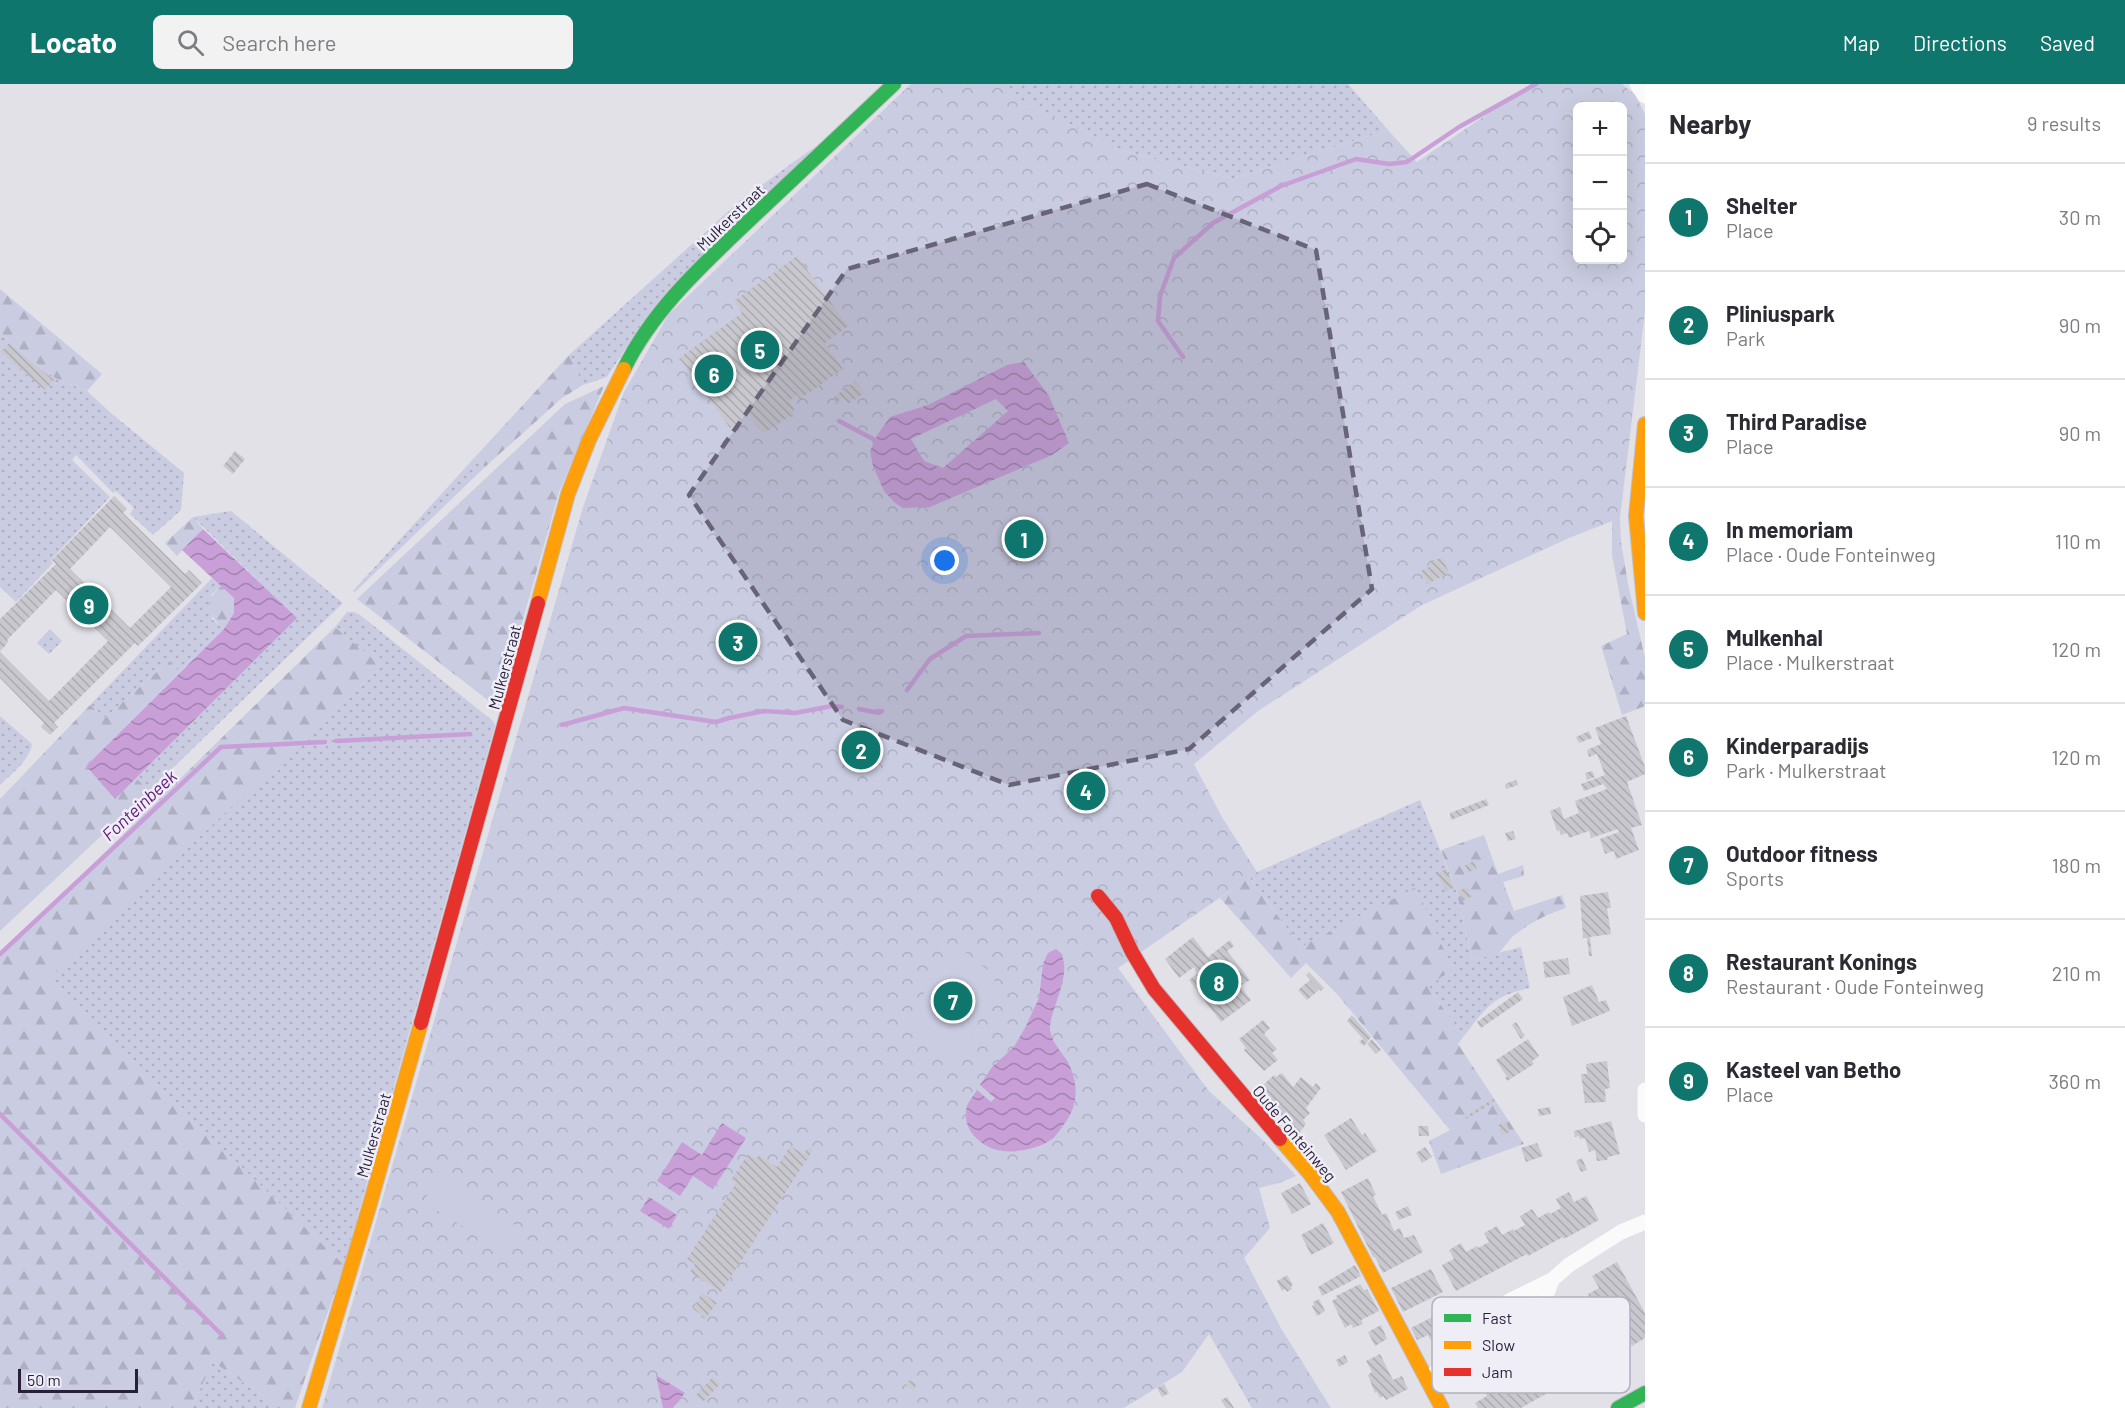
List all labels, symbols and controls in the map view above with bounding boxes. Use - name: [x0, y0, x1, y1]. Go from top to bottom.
- search box: [153, 15, 573, 69]
- text: Locato: [30, 25, 117, 59]
- icon: search: [174, 26, 207, 59]
- text: Search here: [222, 29, 337, 55]
- text: Map: [1843, 30, 1880, 55]
- text: Directions: [1913, 30, 2007, 55]
- text: Saved: [2040, 30, 2095, 55]
- map controls: [1573, 102, 1627, 264]
- button: +: [1573, 102, 1627, 156]
- text: Nearby: [1669, 108, 1751, 139]
- text: 9 results: [2027, 111, 2101, 135]
- button: −: [1573, 156, 1627, 210]
- street label: Mulkerstraat: [692, 180, 768, 254]
- text: Shelter: [1726, 192, 1797, 218]
- text: 1: [1685, 205, 1692, 229]
- text: 30 m: [2059, 205, 2101, 229]
- button: locate: [1573, 210, 1627, 264]
- text: Place: [1726, 218, 1774, 242]
- text: Pliniuspark: [1726, 300, 1835, 326]
- text: 2: [1683, 313, 1694, 337]
- text: 90 m: [2059, 313, 2101, 337]
- text: Park: [1726, 326, 1765, 350]
- pin: 5: [740, 328, 780, 372]
- pin: 6: [694, 352, 734, 396]
- text: Third Paradise: [1726, 408, 1867, 434]
- text: 3: [1683, 421, 1694, 445]
- text: 90 m: [2059, 421, 2101, 445]
- text: Place: [1726, 434, 1774, 458]
- pin: 1: [1004, 516, 1044, 562]
- text: In memoriam: [1726, 516, 1853, 542]
- text: 4: [1682, 529, 1695, 553]
- text: 110 m: [2055, 529, 2101, 553]
- text: Place · Oude Fonteinweg: [1726, 542, 1936, 566]
- your location: [930, 546, 959, 575]
- pin: 9: [70, 582, 109, 628]
- pin: 3: [718, 620, 758, 664]
- street label: Mulkerstraat: [484, 622, 524, 712]
- text: Mulkenhal: [1726, 624, 1823, 650]
- text: 5: [1683, 637, 1694, 661]
- text: 120 m: [2051, 637, 2101, 661]
- text: Place · Mulkerstraat: [1726, 650, 1895, 674]
- pin: 2: [842, 728, 880, 772]
- text: Kinderparadijs: [1726, 732, 1869, 758]
- text: 6: [1683, 745, 1694, 769]
- text: 120 m: [2051, 745, 2101, 769]
- text: Park · Mulkerstraat: [1726, 758, 1886, 782]
- water label: Fonteinbeek: [97, 765, 181, 845]
- pin: 4: [1066, 768, 1106, 814]
- text: Outdoor fitness: [1726, 840, 1878, 866]
- text: 7: [1684, 853, 1693, 877]
- text: 180 m: [2052, 853, 2101, 877]
- text: Sports: [1726, 866, 1784, 890]
- text: Restaurant Konings: [1726, 948, 1917, 974]
- pin: 8: [1200, 960, 1238, 1004]
- text: 8: [1683, 961, 1694, 985]
- text: 210 m: [2052, 961, 2101, 985]
- text: Restaurant · Oude Fonteinweg: [1726, 974, 1984, 998]
- pin: 7: [934, 978, 972, 1024]
- text: Kasteel van Betho: [1726, 1056, 1901, 1082]
- text: 9: [1683, 1069, 1694, 1093]
- text: 360 m: [2049, 1069, 2101, 1093]
- street label: Oude Fonteinweg: [1249, 1081, 1341, 1185]
- text: Place: [1726, 1082, 1774, 1106]
- street label: Mulkerstraat: [352, 1090, 394, 1180]
- legend: [1432, 1297, 1630, 1393]
- text: Fast: [1482, 1308, 1512, 1327]
- text: Slow: [1482, 1335, 1515, 1354]
- text: Jam: [1482, 1362, 1513, 1381]
- scale bar: [18, 1366, 138, 1394]
- text: 50 m: [27, 1370, 61, 1389]

